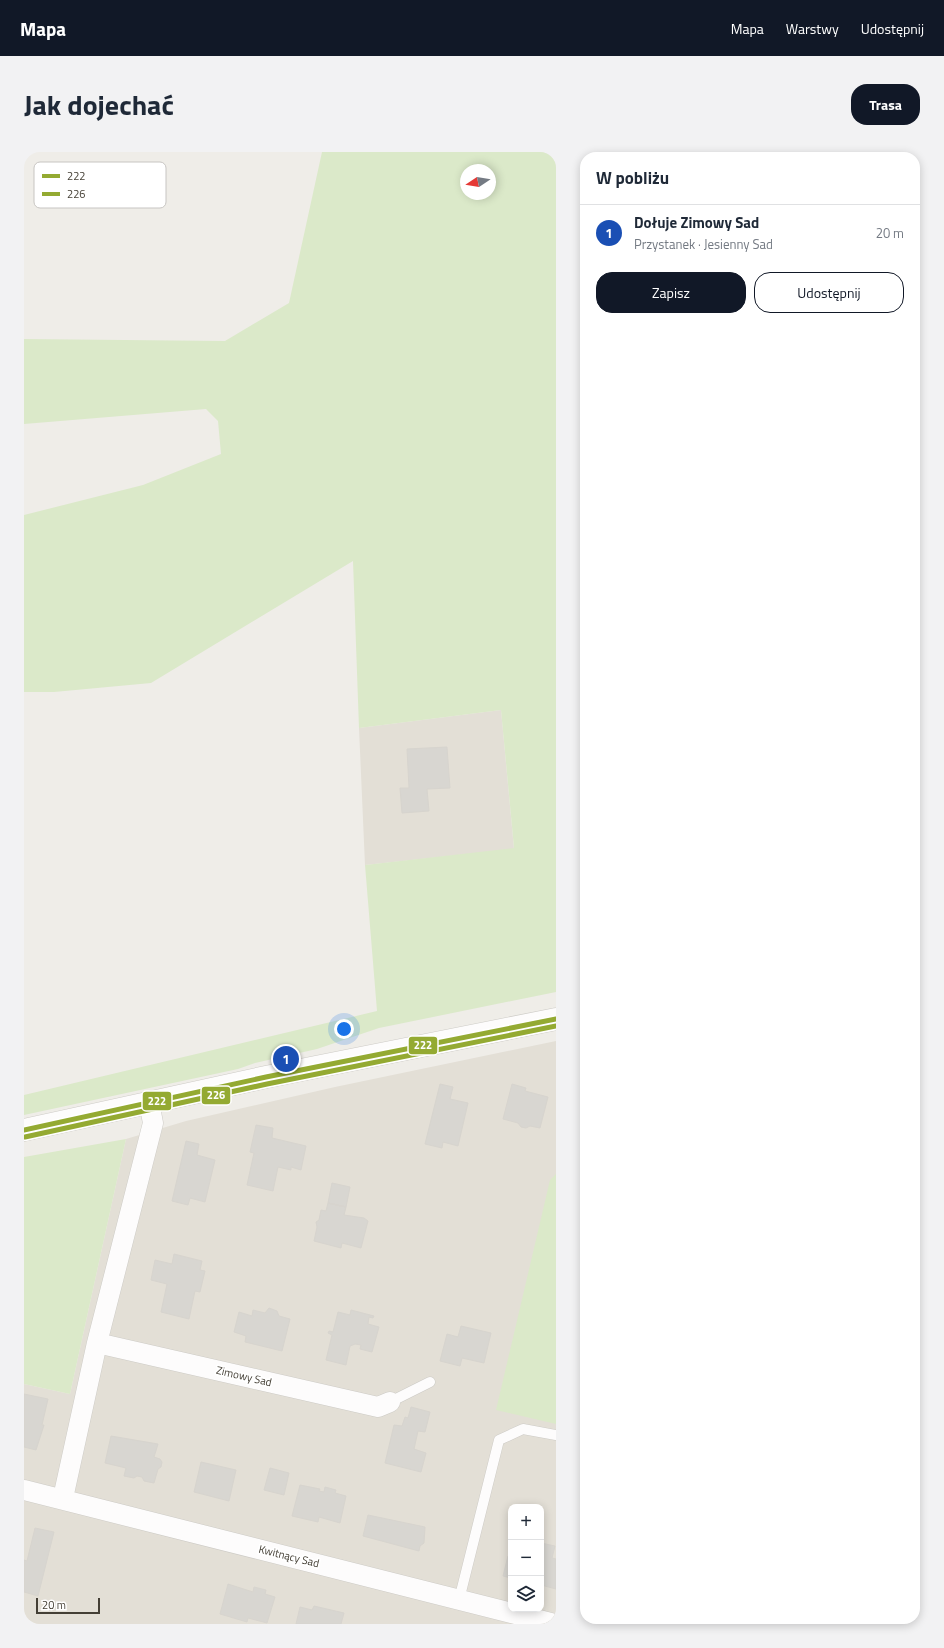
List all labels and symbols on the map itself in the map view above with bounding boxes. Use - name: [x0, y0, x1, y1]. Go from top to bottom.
- legend: [34, 162, 166, 208]
- north arrow: [460, 164, 496, 200]
- text: 222: [67, 168, 85, 184]
- text: 226: [67, 186, 85, 202]
- your location: [334, 1019, 354, 1039]
- line badge: 222: [408, 1036, 438, 1055]
- text: 222: [414, 1037, 432, 1053]
- pin: 1: [273, 1044, 299, 1074]
- line badge: 226: [201, 1086, 231, 1105]
- text: 226: [207, 1087, 225, 1103]
- line badge: 222: [142, 1091, 172, 1111]
- text: 222: [148, 1093, 166, 1109]
- street label: Zimowy Sad: [215, 1362, 274, 1390]
- street label: Kwitnący Sad: [257, 1541, 321, 1571]
- scale bar: [36, 1596, 100, 1615]

